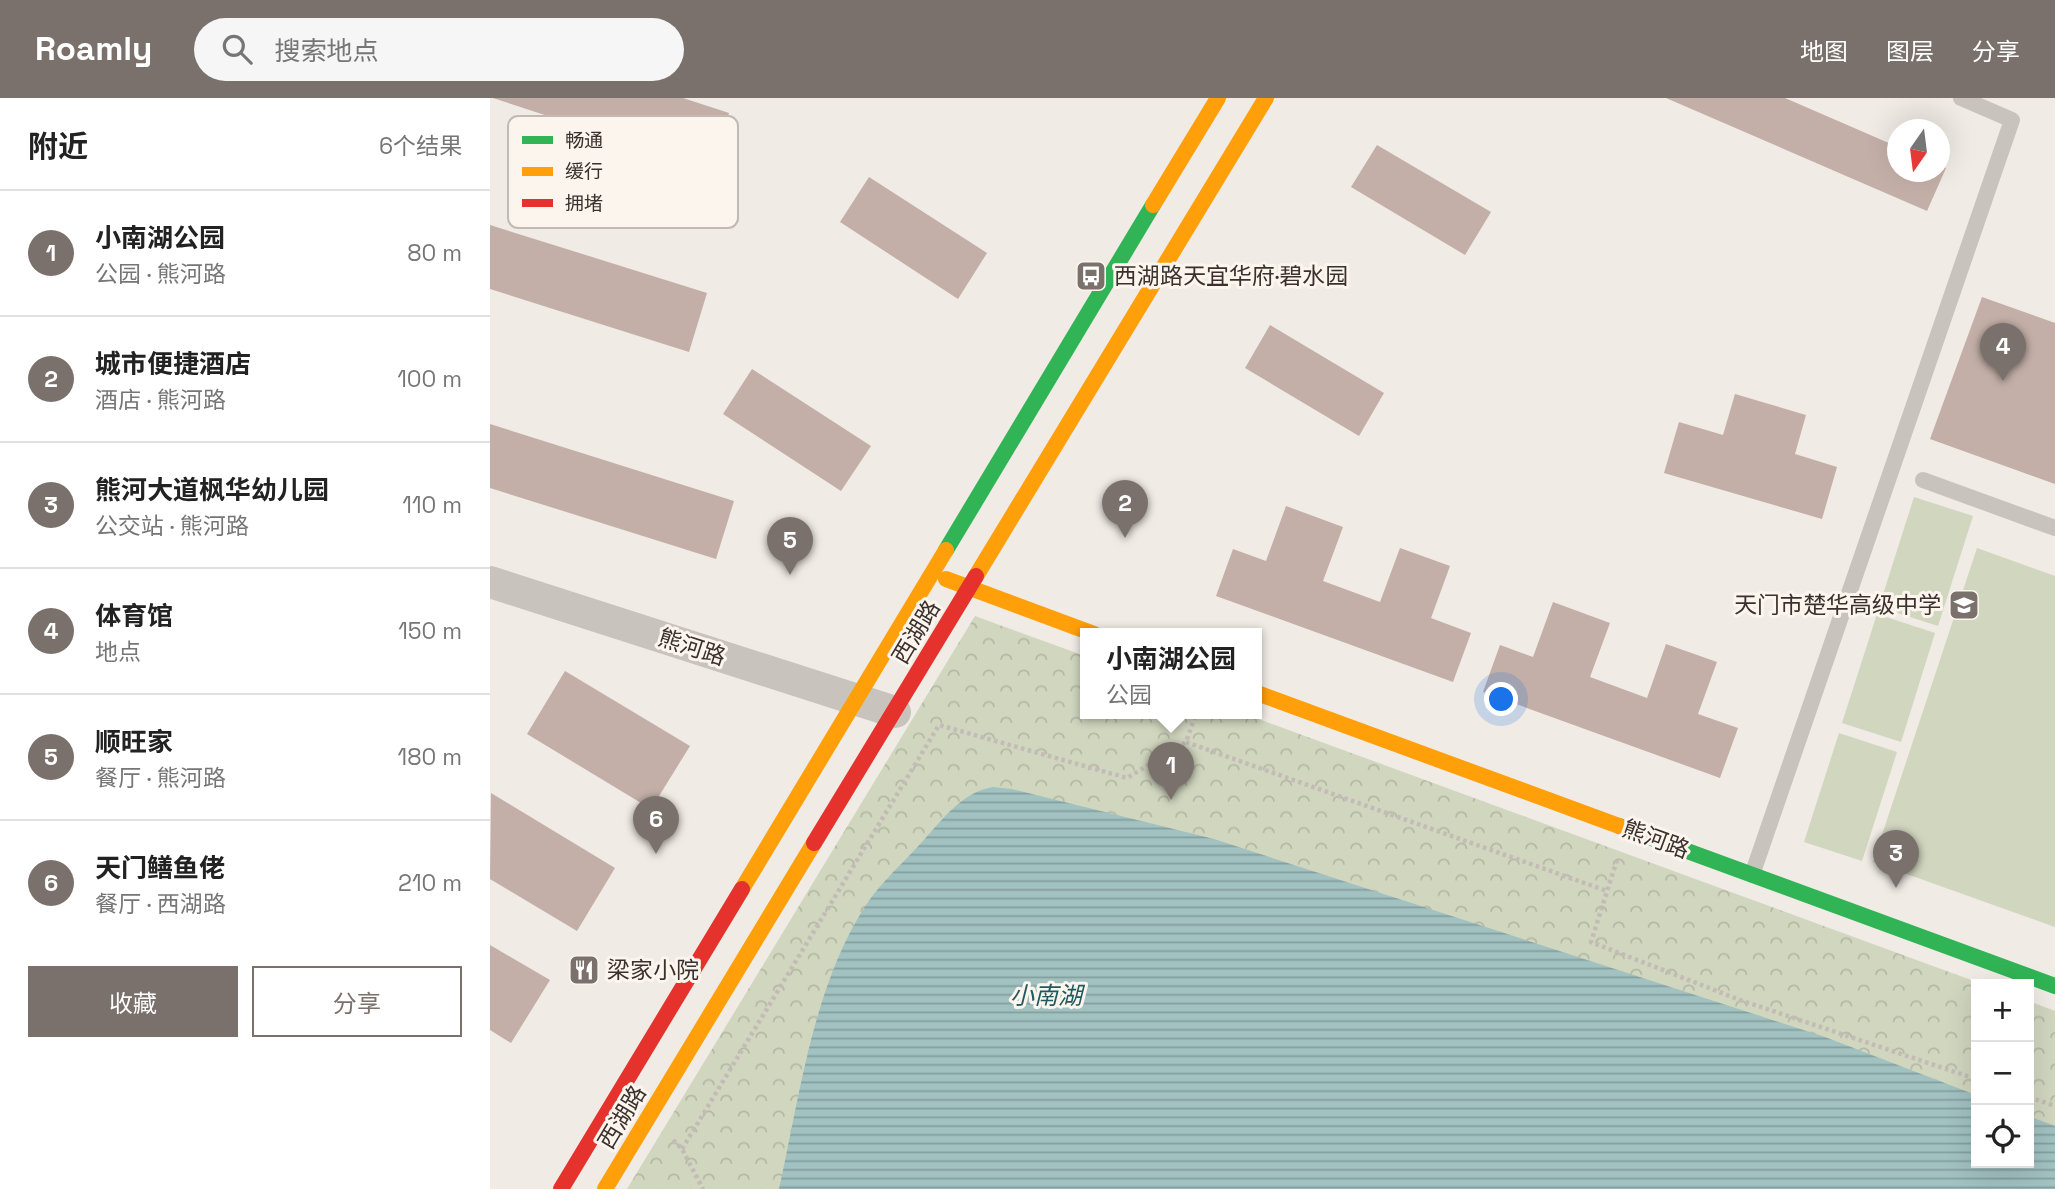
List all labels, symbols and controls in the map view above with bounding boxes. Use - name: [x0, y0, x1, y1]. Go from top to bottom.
- search box: [194, 18, 684, 81]
- text: Roamly: [35, 28, 152, 70]
- icon: search: [218, 30, 256, 68]
- text: 搜索地点: [274, 34, 378, 68]
- text: 地图: [1800, 36, 1848, 67]
- text: 图层: [1886, 36, 1934, 67]
- text: 分享: [1972, 36, 2020, 67]
- legend: [508, 116, 738, 228]
- north arrow: [1887, 119, 1950, 182]
- text: 附近: [28, 127, 88, 166]
- text: 畅通: [565, 128, 603, 153]
- text: 6个结果: [379, 131, 462, 161]
- text: 缓行: [565, 159, 603, 184]
- text: 拥堵: [565, 191, 603, 216]
- text: 小南湖公园: [95, 221, 225, 255]
- text: 1: [46, 238, 56, 268]
- text: 80 m: [407, 238, 462, 268]
- text: 公园 · 熊河路: [95, 259, 226, 289]
- bus stop icon: 西湖路天宜华府·碧水园: [1074, 259, 1108, 293]
- place label: 西湖路天宜华府·碧水园: [1114, 261, 1348, 291]
- pin: 4: [1980, 323, 2026, 381]
- text: 城市便捷酒店: [95, 347, 251, 381]
- text: 2: [44, 364, 58, 394]
- text: 100 m: [397, 364, 462, 394]
- text: 酒店 · 熊河路: [95, 385, 226, 415]
- text: 熊河大道枫华幼儿园: [95, 473, 329, 507]
- pin: 2: [1102, 480, 1148, 538]
- text: 3: [44, 490, 58, 520]
- text: 110 m: [402, 490, 462, 520]
- text: 公交站 · 熊河路: [95, 511, 249, 541]
- pin: 5: [767, 517, 813, 575]
- school or university icon: 天门市楚华高级中学: [1947, 588, 1981, 622]
- place label: 天门市楚华高级中学: [1734, 590, 1941, 620]
- street label: 西湖路: [885, 595, 947, 669]
- text: 体育馆: [95, 599, 173, 633]
- text: 4: [44, 616, 58, 646]
- text: 150 m: [398, 616, 462, 646]
- street label: 熊河路: [655, 622, 729, 672]
- popup: [1080, 628, 1262, 719]
- text: 地点: [95, 637, 141, 667]
- text: 小南湖公园: [1106, 642, 1236, 676]
- text: 公园: [1106, 680, 1152, 710]
- your location: [1484, 682, 1518, 716]
- text: 顺旺家: [95, 725, 173, 759]
- text: 5: [44, 742, 58, 772]
- text: 180 m: [398, 742, 462, 772]
- pin: 1: [1148, 742, 1194, 800]
- text: 餐厅 · 熊河路: [95, 763, 226, 793]
- pin: 6: [633, 796, 679, 854]
- street label: 熊河路: [1618, 813, 1694, 865]
- pin: 3: [1873, 830, 1919, 888]
- text: 天门鳝鱼佬: [95, 851, 225, 885]
- text: 6: [44, 868, 58, 898]
- text: 210 m: [398, 868, 462, 898]
- text: 餐厅 · 西湖路: [95, 889, 226, 919]
- restaurant icon: 梁家小院: [567, 953, 601, 987]
- place label: 梁家小院: [607, 955, 699, 985]
- button: 收藏: [28, 966, 238, 1037]
- button: 分享: [252, 966, 462, 1037]
- map controls: [1971, 979, 2034, 1168]
- button: +: [1971, 979, 2034, 1042]
- water label: 小南湖: [1010, 980, 1086, 1011]
- button: −: [1971, 1042, 2034, 1105]
- street label: 西湖路: [591, 1080, 653, 1154]
- button: locate: [1971, 1105, 2034, 1168]

